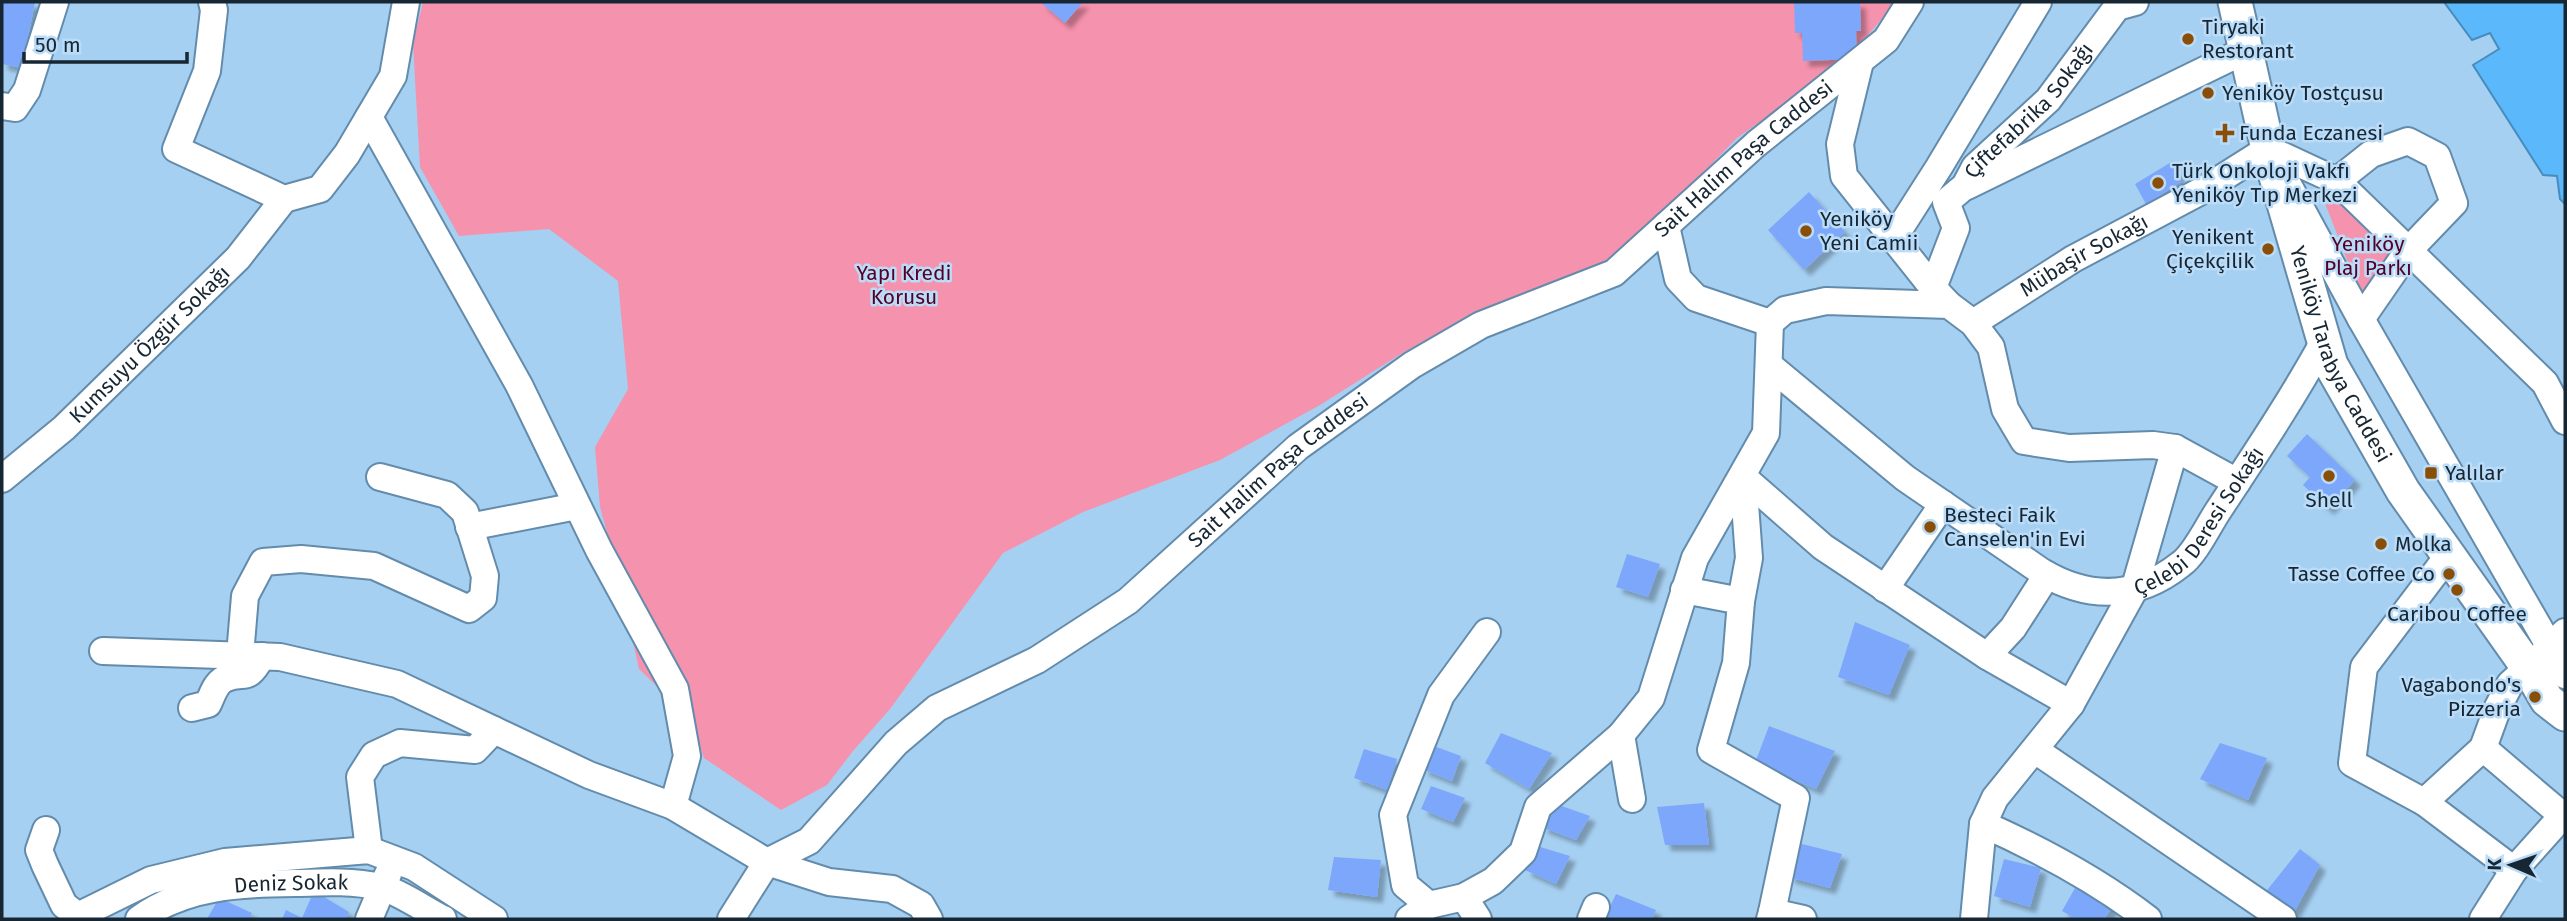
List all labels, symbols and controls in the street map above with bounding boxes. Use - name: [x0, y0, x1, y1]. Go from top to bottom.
- place label: Tiryaki Restorant: [2202, 14, 2294, 64]
- scale bar: [24, 21, 187, 65]
- marker: Tiryaki Restorant: [2180, 31, 2196, 47]
- text: 50 m: [35, 32, 81, 58]
- street label: Çiftefabrika Sokağı: [1959, 38, 2099, 182]
- street label: Sait Halim Paşa Caddesi: [1649, 75, 1838, 243]
- place label: Yeniköy Tostçusu: [2222, 80, 2384, 106]
- marker: Yeniköy Tostçusu: [2200, 85, 2216, 101]
- place label: Funda Eczanesi: [2239, 120, 2383, 146]
- marker: Funda Eczanesi: [2217, 125, 2233, 141]
- place label: Türk Onkoloji Vakfı Yeniköy Tıp Merkezi: [2172, 158, 2358, 208]
- marker: Türk Onkoloji Vakfı Yeniköy Tıp Merkezi: [2150, 175, 2166, 191]
- place label: Yeniköy Yeni Camii: [1820, 206, 1918, 256]
- street label: Mübaşir Sokağı: [2015, 209, 2153, 303]
- marker: Yeniköy Yeni Camii: [1798, 223, 1814, 239]
- place label: Yenikent Çiçekçilik: [2166, 224, 2254, 274]
- park label: Yeniköy Plaj Parkı: [2324, 231, 2412, 281]
- marker: Yenikent Çiçekçilik: [2260, 241, 2276, 257]
- street label: Yeniköy Tarabya Caddesi: [2284, 243, 2397, 467]
- street label: Kumsuyu Özgür Sokağı: [64, 260, 236, 429]
- park label: Yapı Kredi Korusu: [856, 260, 952, 310]
- street label: Sait Halim Paşa Caddesi: [1183, 388, 1373, 553]
- street label: Çelebi Deresi Sokağı: [2131, 442, 2269, 601]
- place label: Yalılar: [2445, 460, 2504, 486]
- marker: Yalılar: [2423, 465, 2439, 481]
- marker: Shell: [2321, 468, 2337, 484]
- place label: Shell: [2305, 487, 2353, 513]
- place label: Besteci Faik Canselen'in Evi: [1944, 502, 2086, 552]
- marker: Besteci Faik Canselen'in Evi: [1922, 519, 1938, 535]
- place label: Molka: [2395, 531, 2452, 557]
- marker: Molka: [2373, 536, 2389, 552]
- place label: Tasse Coffee Co: [2288, 561, 2435, 587]
- marker: Tasse Coffee Co: [2441, 566, 2457, 582]
- marker: Caribou Coffee: [2449, 582, 2465, 598]
- place label: Caribou Coffee: [2387, 601, 2527, 627]
- place label: Vagabondo's Pizzeria: [2401, 672, 2521, 722]
- marker: Vagabondo's Pizzeria: [2527, 689, 2543, 705]
- north arrow: [2476, 830, 2546, 900]
- text: K: [2483, 857, 2506, 871]
- street label: Deniz Sokak: [233, 869, 349, 899]

